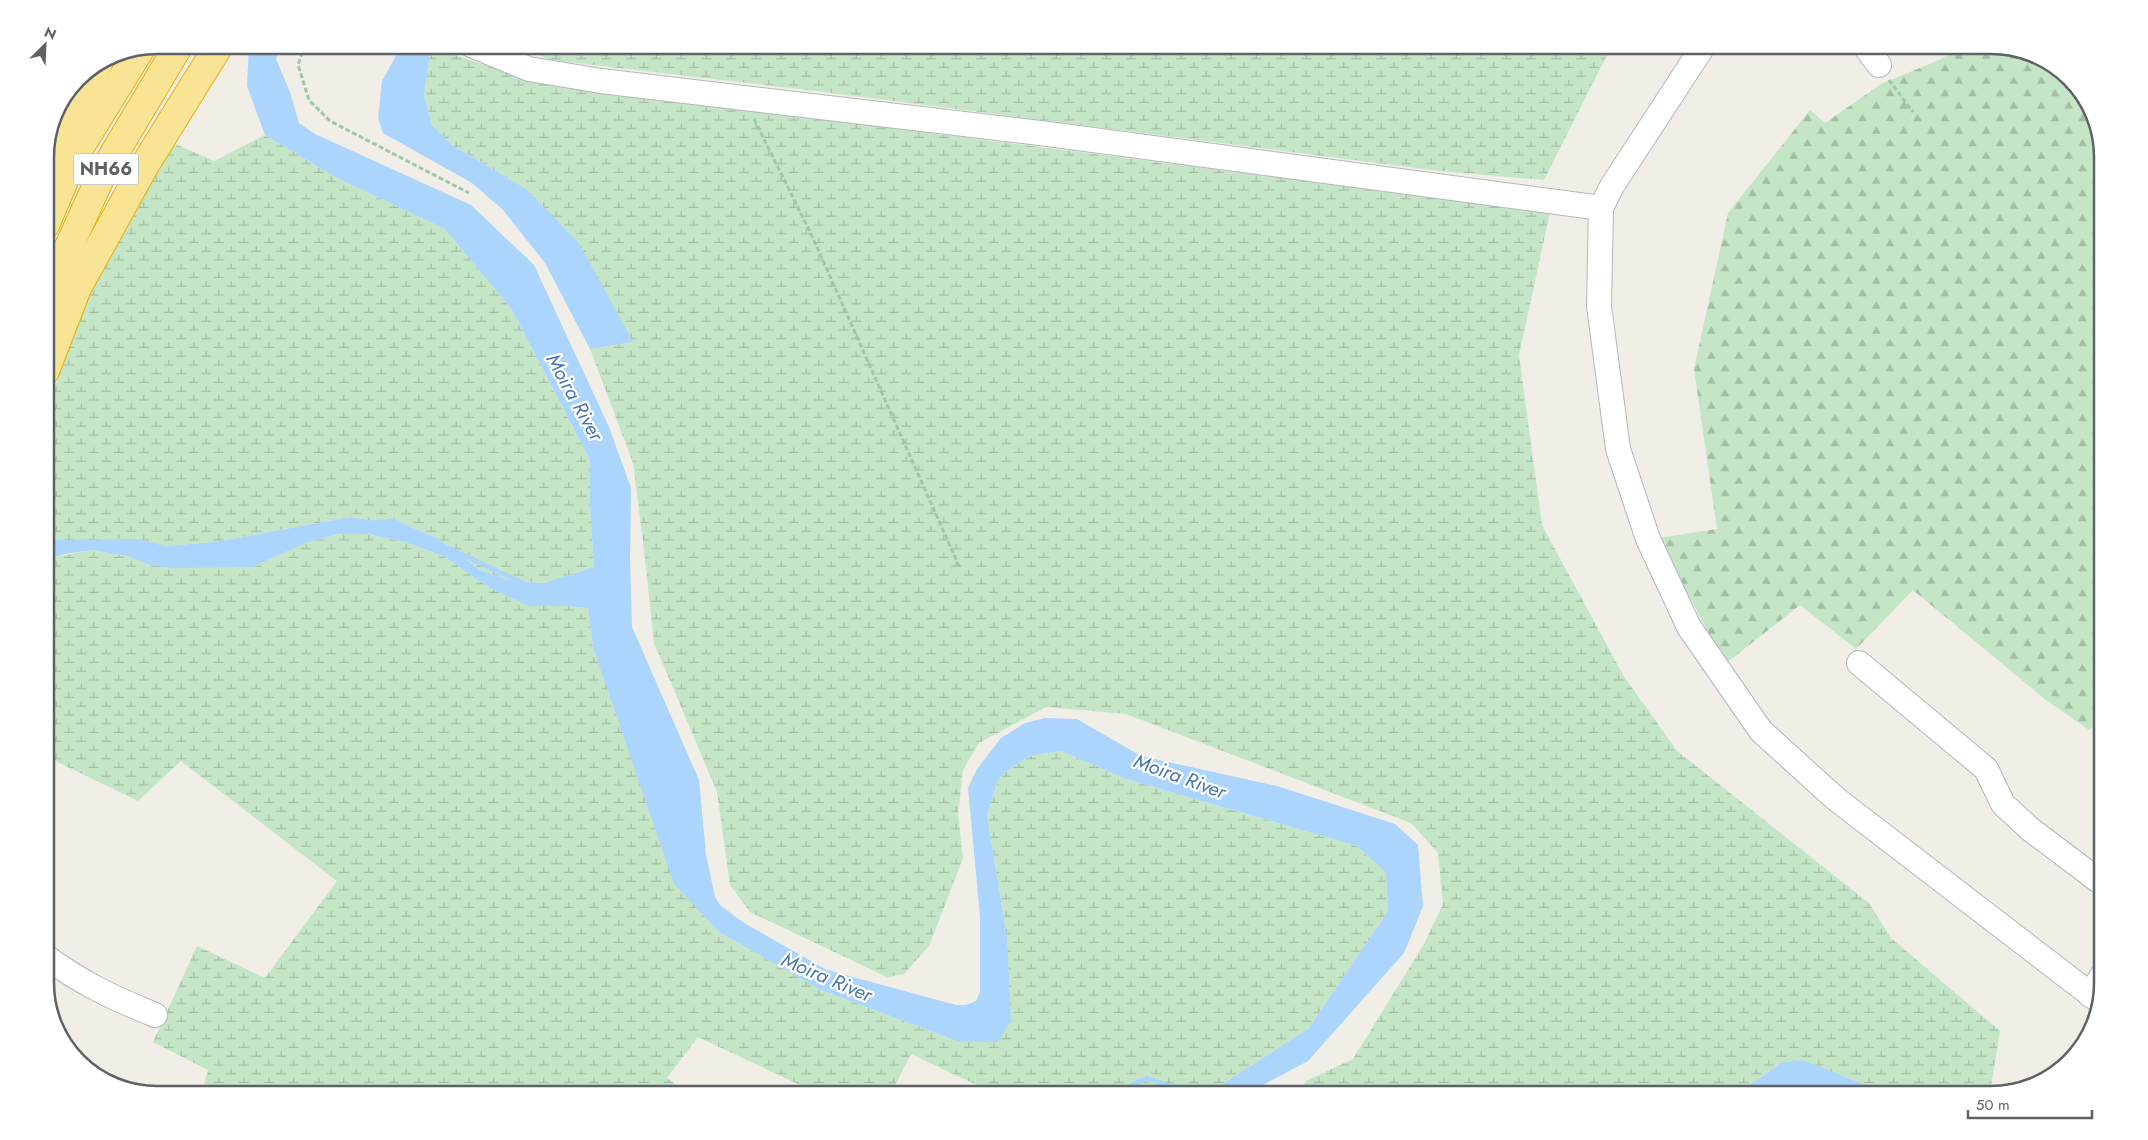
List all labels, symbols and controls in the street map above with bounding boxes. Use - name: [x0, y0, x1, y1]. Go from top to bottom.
- north arrow: [20, 20, 70, 70]
- text: N: [41, 22, 59, 45]
- road number: NH66: [74, 153, 138, 184]
- water label: Moira River: [539, 348, 611, 447]
- water label: Moira River: [1130, 746, 1231, 807]
- water label: Moira River: [777, 945, 878, 1010]
- scale bar: [1968, 1088, 2092, 1120]
- text: 50 m: [1976, 1094, 2010, 1116]

